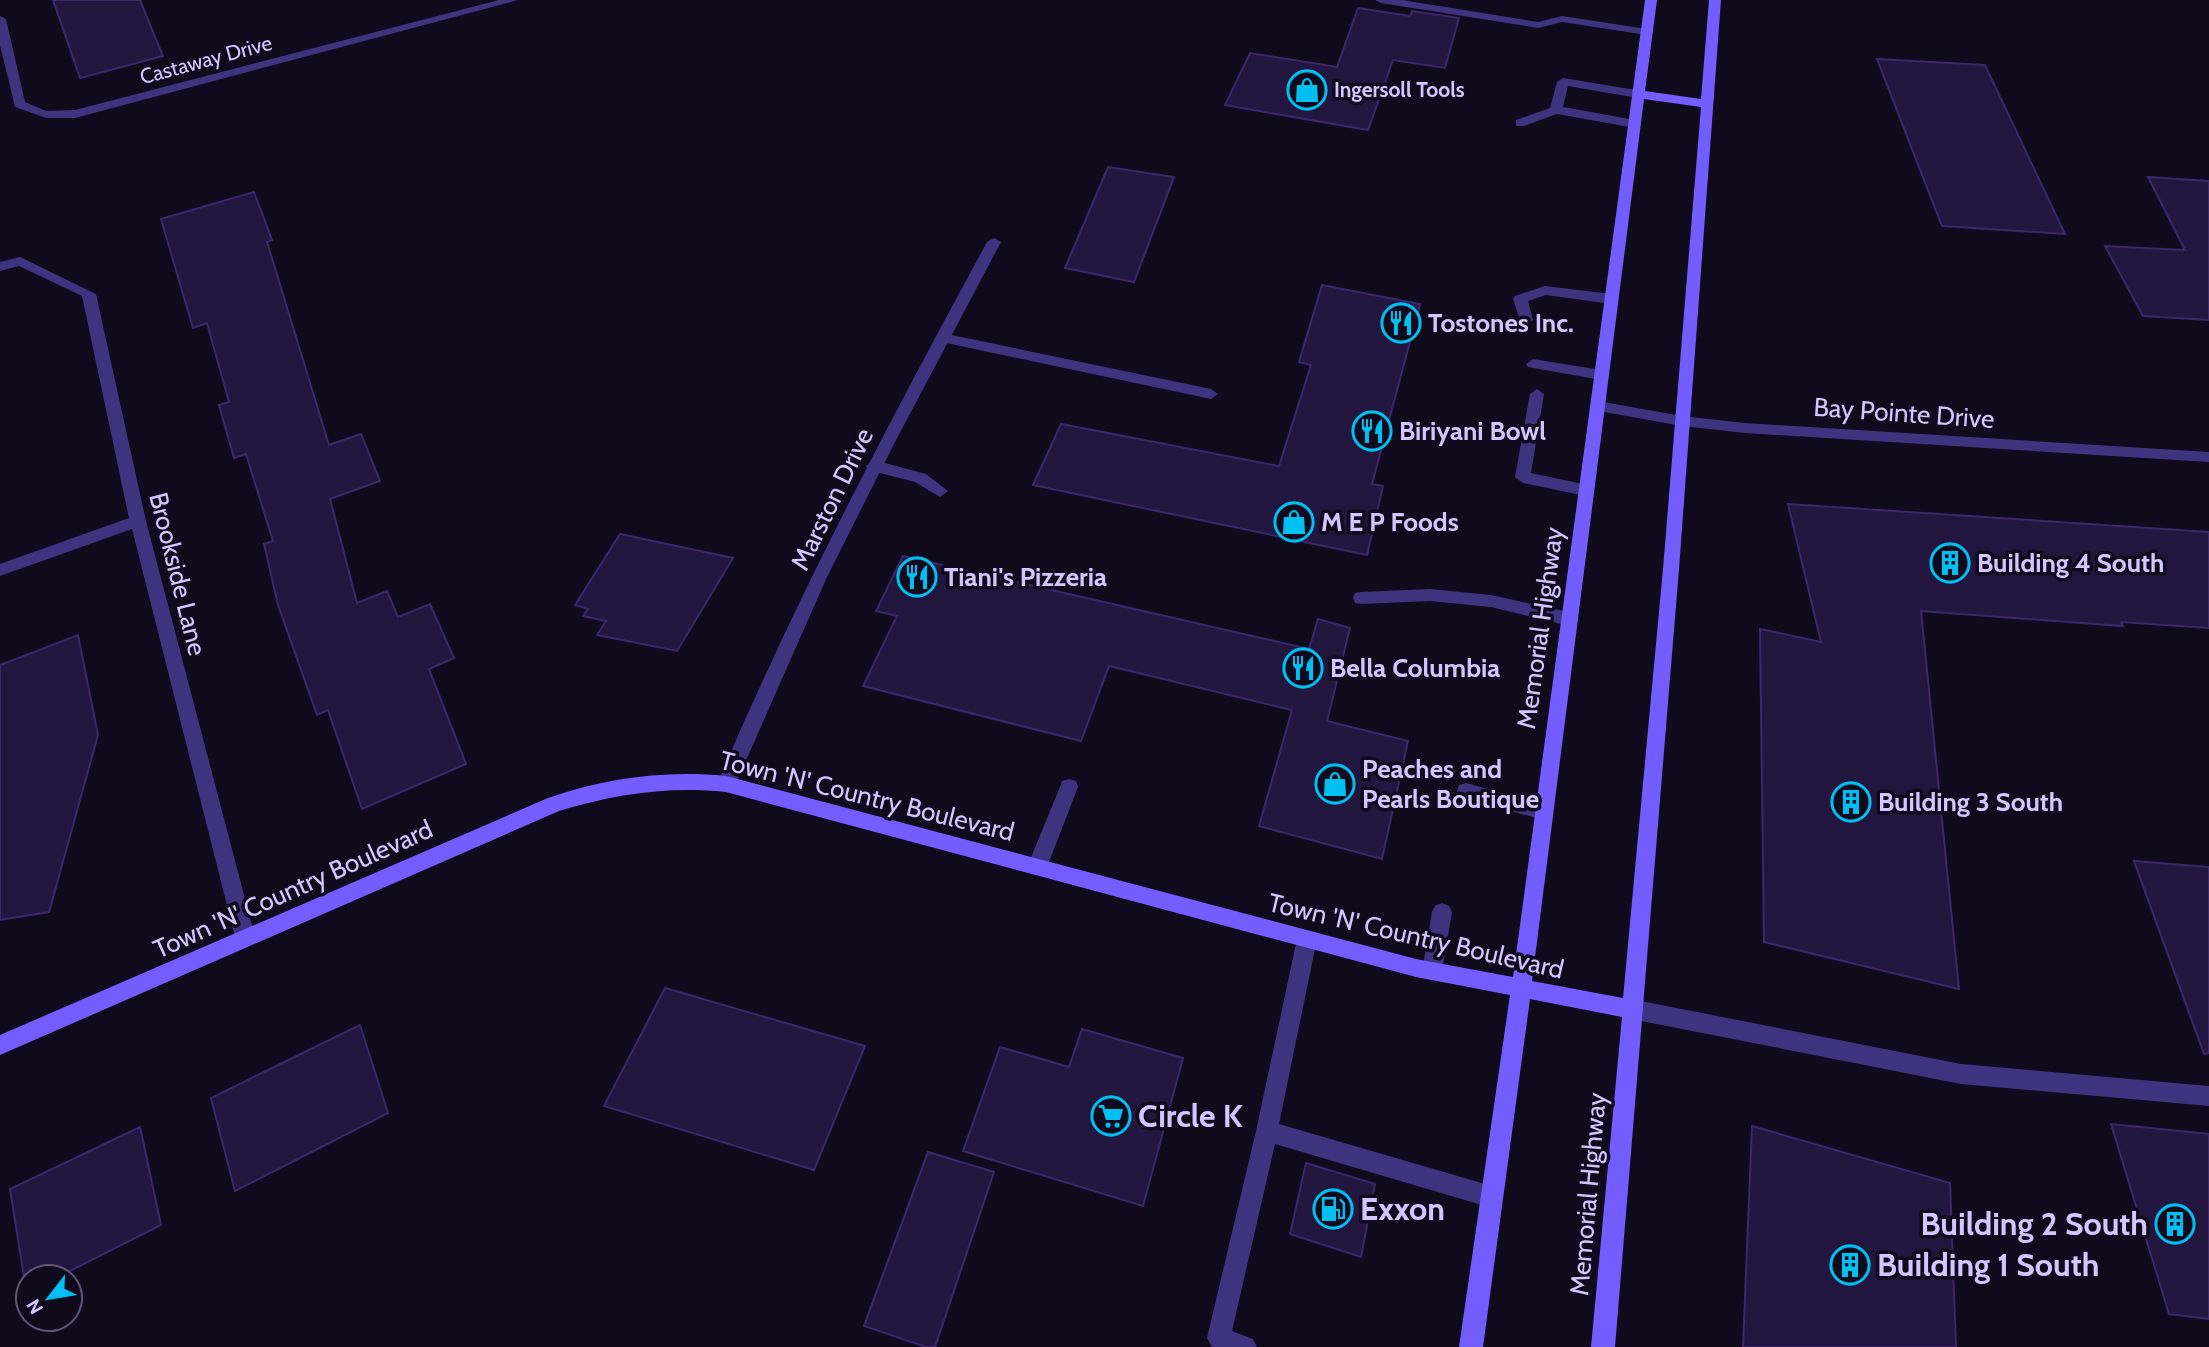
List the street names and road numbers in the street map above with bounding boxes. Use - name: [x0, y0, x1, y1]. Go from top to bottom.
- street label: Castaway Drive: [137, 30, 275, 89]
- street label: Bay Pointe Drive: [1812, 391, 1996, 435]
- street label: Marston Drive: [784, 423, 880, 575]
- street label: Brookside Lane: [142, 489, 214, 659]
- street label: Memorial Highway: [1510, 525, 1570, 731]
- street label: Town 'N' Country Boulevard: [716, 744, 1018, 848]
- street label: Town 'N' Country Boulevard: [148, 813, 438, 965]
- street label: Town 'N' Country Boulevard: [1265, 886, 1567, 986]
- street label: Memorial Highway: [1563, 1091, 1613, 1297]

